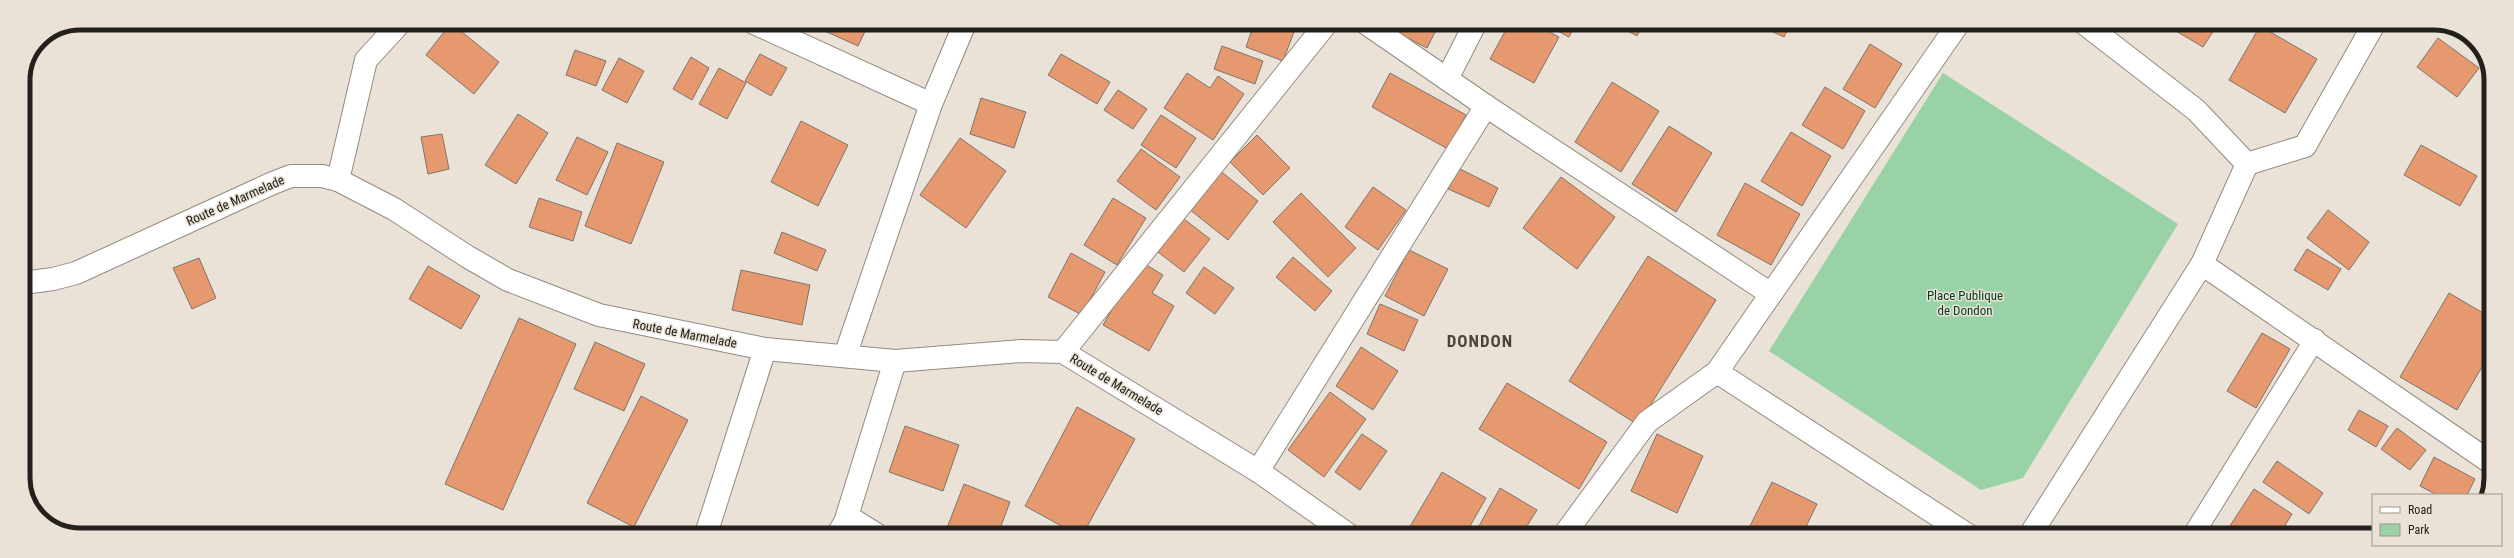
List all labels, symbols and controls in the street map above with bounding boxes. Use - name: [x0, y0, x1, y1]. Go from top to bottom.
- street label: Route de Marmelade: [184, 172, 287, 229]
- park label: Place Publique de Dondon: [1927, 288, 2003, 318]
- street label: Route de Marmelade: [632, 316, 738, 351]
- district label: DONDON: [1447, 331, 1513, 351]
- street label: Route de Marmelade: [1068, 351, 1166, 418]
- legend: [2372, 494, 2502, 546]
- text: Road: [2408, 503, 2432, 517]
- text: Park: [2408, 523, 2430, 537]

